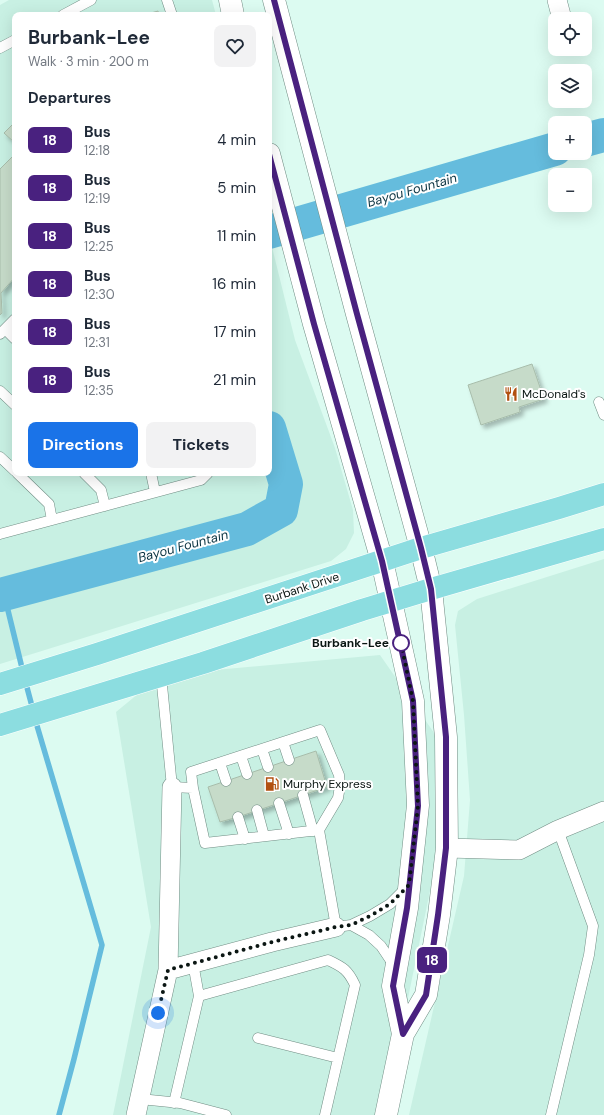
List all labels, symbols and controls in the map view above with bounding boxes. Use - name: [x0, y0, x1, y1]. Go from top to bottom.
- map controls: [548, 12, 592, 212]
- button: locate: [548, 12, 592, 56]
- text: Burbank-Lee: [28, 25, 150, 50]
- button: heart: [214, 25, 256, 67]
- text: Walk · 3 min · 200 m: [28, 53, 149, 70]
- button: layers: [548, 64, 592, 108]
- text: Departures: [28, 88, 111, 108]
- button: +: [548, 116, 592, 160]
- text: Bus: [84, 122, 111, 142]
- text: 4 min: [217, 130, 256, 150]
- text: 18: [43, 131, 57, 149]
- text: 12:18: [84, 142, 110, 159]
- button: −: [548, 168, 592, 212]
- water label: Bayou Fountain: [365, 169, 459, 211]
- text: Bus: [84, 170, 111, 190]
- text: 5 min: [217, 178, 256, 198]
- text: 18: [43, 179, 57, 197]
- text: 12:19: [84, 190, 110, 207]
- text: Bus: [84, 218, 111, 238]
- text: 11 min: [217, 226, 256, 246]
- text: 18: [43, 227, 57, 245]
- text: 12:25: [84, 238, 114, 255]
- text: Bus: [84, 266, 111, 286]
- text: 16 min: [212, 274, 256, 294]
- text: 18: [43, 275, 57, 293]
- text: 12:30: [84, 286, 115, 303]
- text: Bus: [84, 314, 111, 334]
- text: 17 min: [214, 322, 256, 342]
- text: 18: [43, 323, 57, 341]
- text: 12:31: [84, 334, 110, 351]
- text: Bus: [84, 362, 111, 382]
- text: 21 min: [213, 370, 256, 390]
- text: 18: [43, 371, 57, 389]
- text: 12:35: [84, 382, 114, 399]
- restaurant icon: McDonald's: [503, 386, 519, 402]
- place label: McDonald's: [522, 386, 586, 402]
- button: Directions: [28, 422, 138, 468]
- button: Tickets: [146, 422, 256, 468]
- water label: Bayou Fountain: [136, 526, 230, 566]
- street label: Burbank Drive: [263, 568, 341, 608]
- marker: Burbank-Lee: [392, 634, 410, 652]
- place label: Burbank-Lee: [312, 635, 389, 651]
- fuel station icon: Murphy Express: [264, 776, 280, 792]
- place label: Murphy Express: [283, 776, 372, 792]
- line badge: 18: [414, 947, 450, 973]
- text: 18: [425, 951, 439, 969]
- your location: [148, 1003, 168, 1023]

